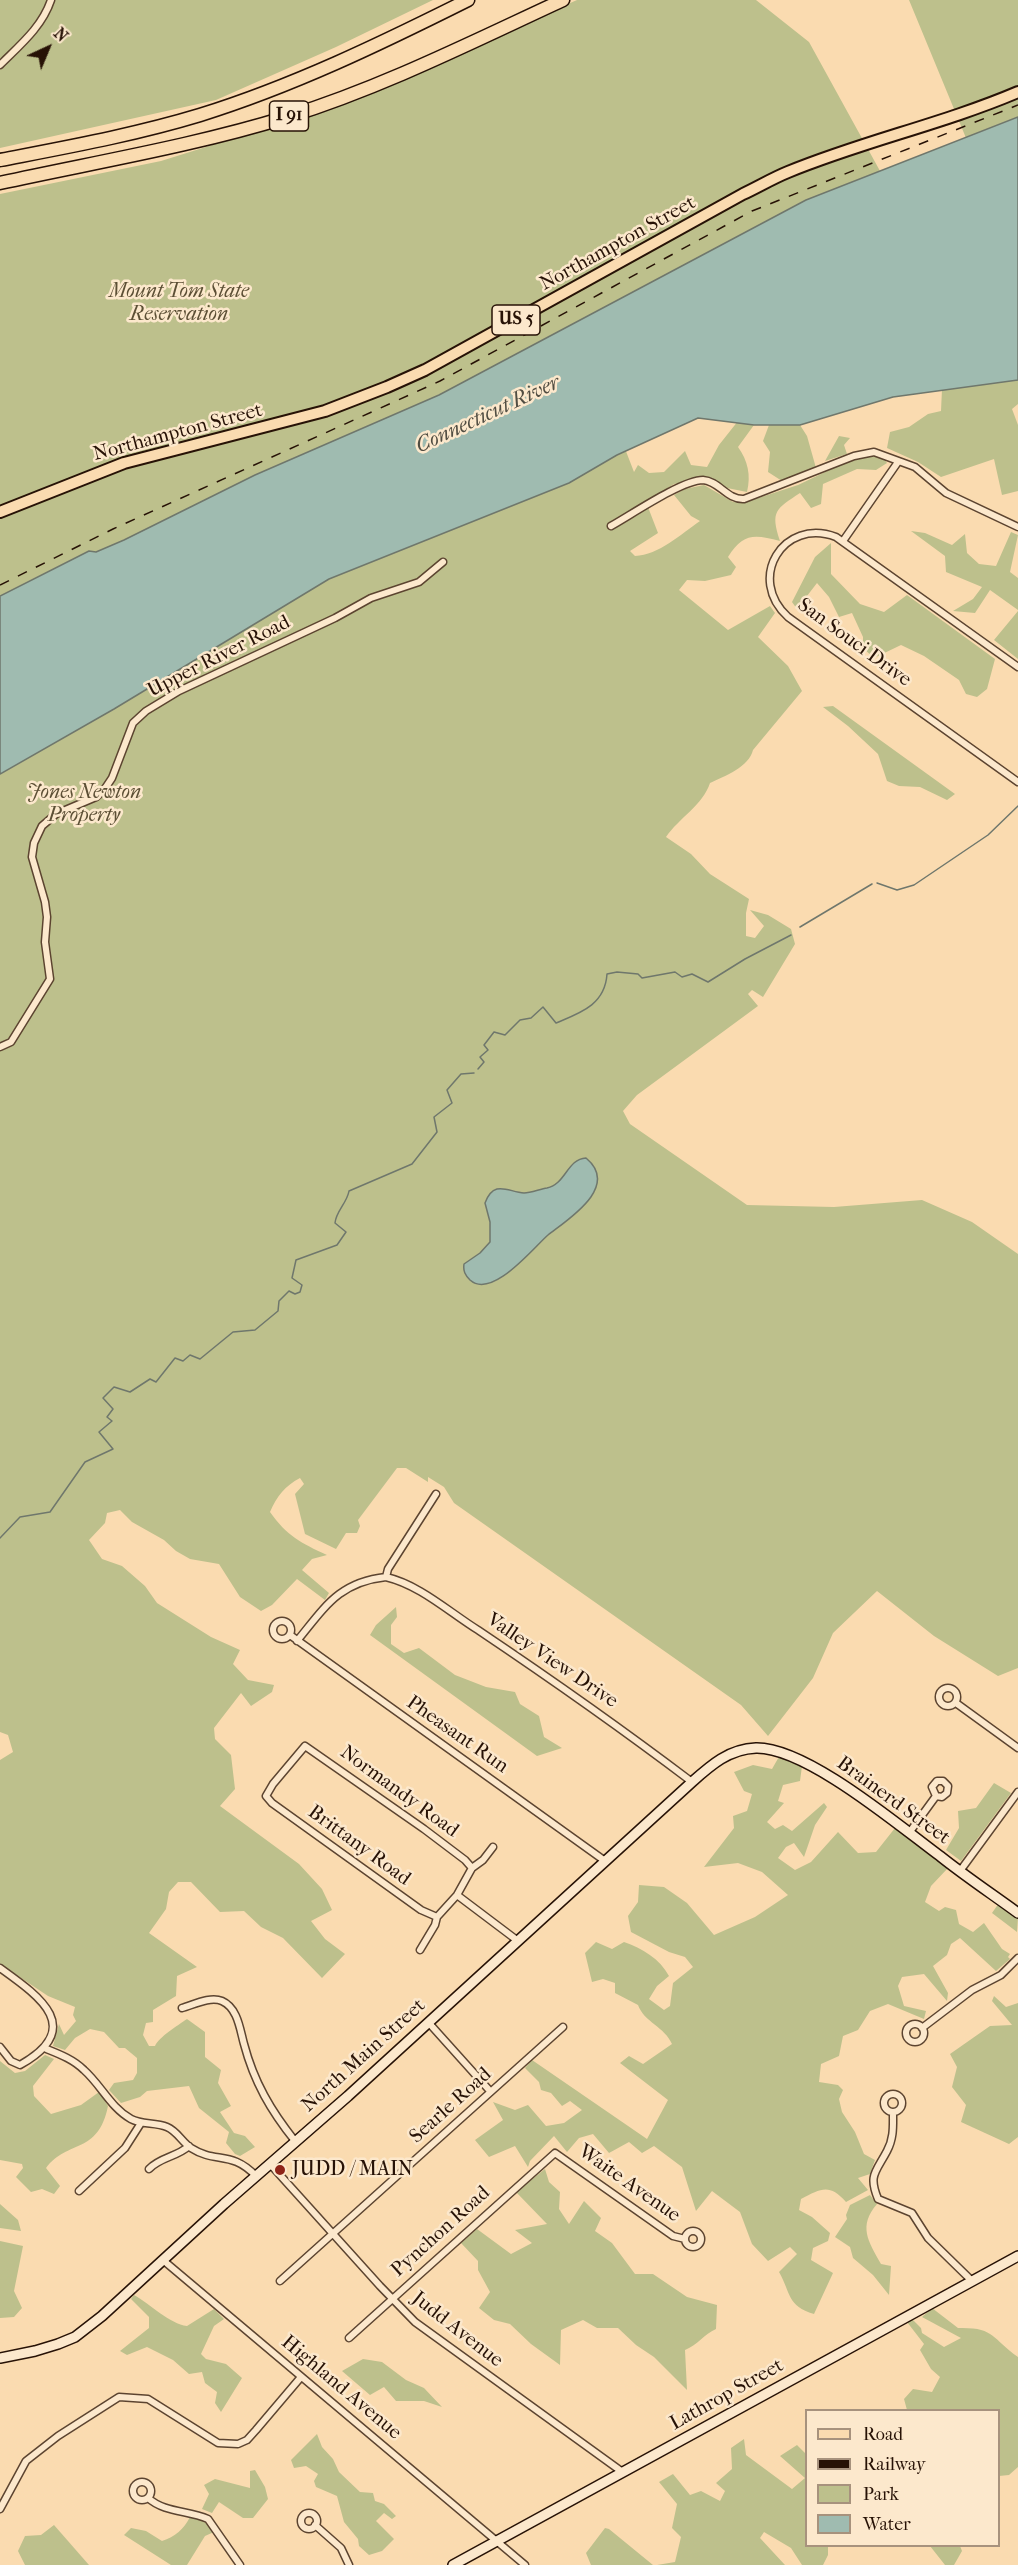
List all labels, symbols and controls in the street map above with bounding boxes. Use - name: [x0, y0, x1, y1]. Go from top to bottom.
- north arrow: [18, 18, 78, 78]
- text: N: [50, 24, 72, 46]
- road number: I 91: [270, 101, 308, 131]
- street label: Northampton Street: [536, 191, 700, 297]
- park label: Mount Tom State Reservation: [109, 280, 249, 327]
- road number: US 5: [492, 305, 540, 335]
- water label: Connecticut River: [412, 371, 564, 459]
- street label: Northampton Street: [91, 399, 265, 467]
- street label: San Souci Drive: [792, 594, 916, 692]
- street label: Upper River Road: [144, 611, 294, 703]
- park label: Jones Newton Property: [27, 781, 141, 828]
- street label: Valley View Drive: [482, 1608, 622, 1714]
- street label: Pheasant Run: [401, 1691, 513, 1779]
- street label: Normandy Road: [335, 1741, 463, 1843]
- street label: Brainerd Street: [832, 1752, 954, 1850]
- street label: Brittany Road: [303, 1801, 415, 1891]
- street label: North Main Street: [297, 1994, 431, 2118]
- street label: Searle Road: [405, 2063, 497, 2149]
- street label: Waite Avenue: [573, 2140, 685, 2228]
- place label: JUDD / MAIN: [292, 2158, 413, 2182]
- marker: JUDD / MAIN: [273, 2163, 287, 2177]
- street label: Pynchon Road: [387, 2181, 495, 2283]
- street label: Judd Avenue: [407, 2287, 507, 2373]
- street label: Highland Avenue: [276, 2331, 406, 2445]
- street label: Lathrop Street: [666, 2354, 788, 2436]
- legend: [805, 2409, 1000, 2547]
- text: Road: [863, 2424, 903, 2445]
- text: Railway: [863, 2454, 926, 2475]
- text: Park: [863, 2484, 899, 2505]
- text: Water: [863, 2514, 911, 2535]

